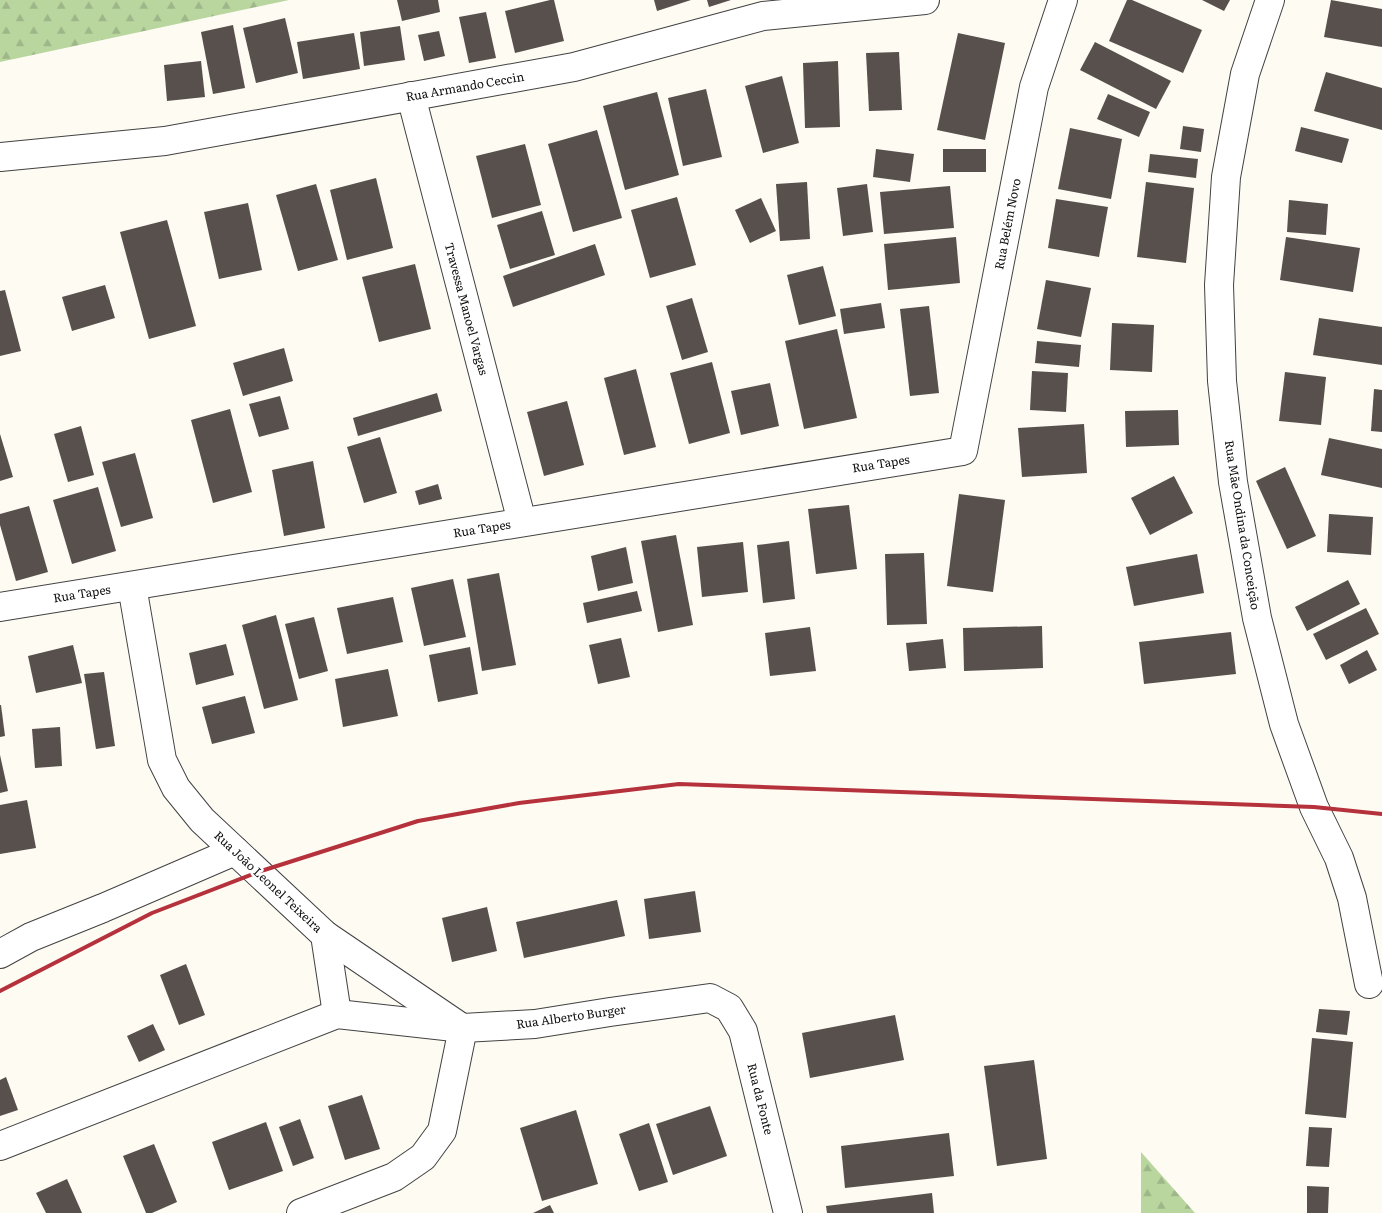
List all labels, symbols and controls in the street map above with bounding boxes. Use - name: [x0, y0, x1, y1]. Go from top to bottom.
- street label: Rua Armando Ceccin: [404, 67, 525, 105]
- street label: Rua Belém Novo: [989, 177, 1025, 271]
- street label: Travessa Manoel Vargas: [441, 240, 493, 378]
- street label: Rua Mãe Ondina da Conceição: [1221, 439, 1265, 611]
- street label: Rua Tapes: [851, 450, 911, 476]
- street label: Rua Tapes: [452, 515, 512, 541]
- street label: Rua Tapes: [52, 580, 112, 606]
- street label: Rua João Leonel Teixeira: [211, 826, 327, 937]
- street label: Rua Alberto Burger: [515, 999, 627, 1033]
- street label: Rua da Fonte: [743, 1061, 779, 1136]

